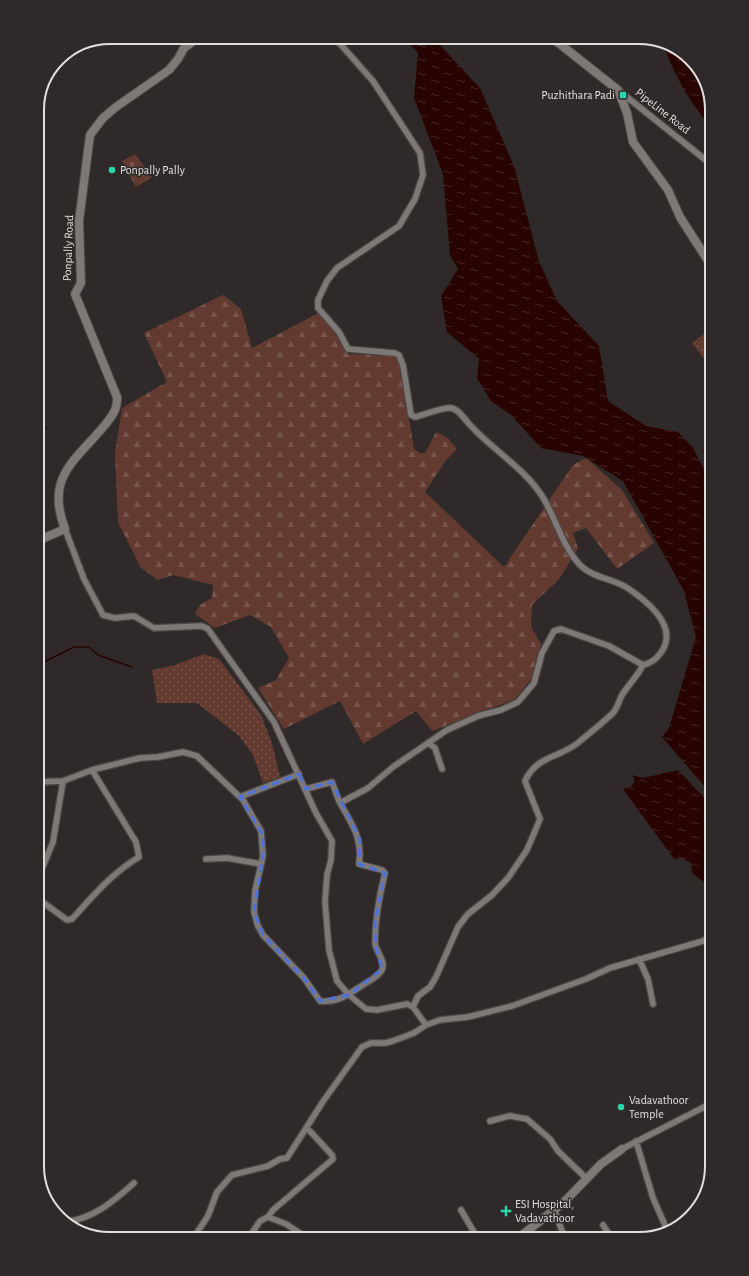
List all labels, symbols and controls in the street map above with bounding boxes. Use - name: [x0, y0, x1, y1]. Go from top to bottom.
- street label: PipeLine Road: [633, 86, 693, 136]
- place label: Puzhithara Padi: [541, 89, 615, 101]
- marker: Puzhithara Padi: [618, 90, 628, 100]
- place label: Ponpally Pally: [120, 164, 185, 177]
- marker: Ponpally Pally: [107, 165, 117, 175]
- street label: Ponpally Road: [61, 215, 76, 281]
- place label: Vadavathoor Temple: [629, 1094, 688, 1120]
- marker: Vadavathoor Temple: [616, 1102, 626, 1112]
- place label: ESI Hospital, Vadavathoor: [515, 1198, 574, 1224]
- marker: ESI Hospital, Vadavathoor: [500, 1205, 512, 1217]

